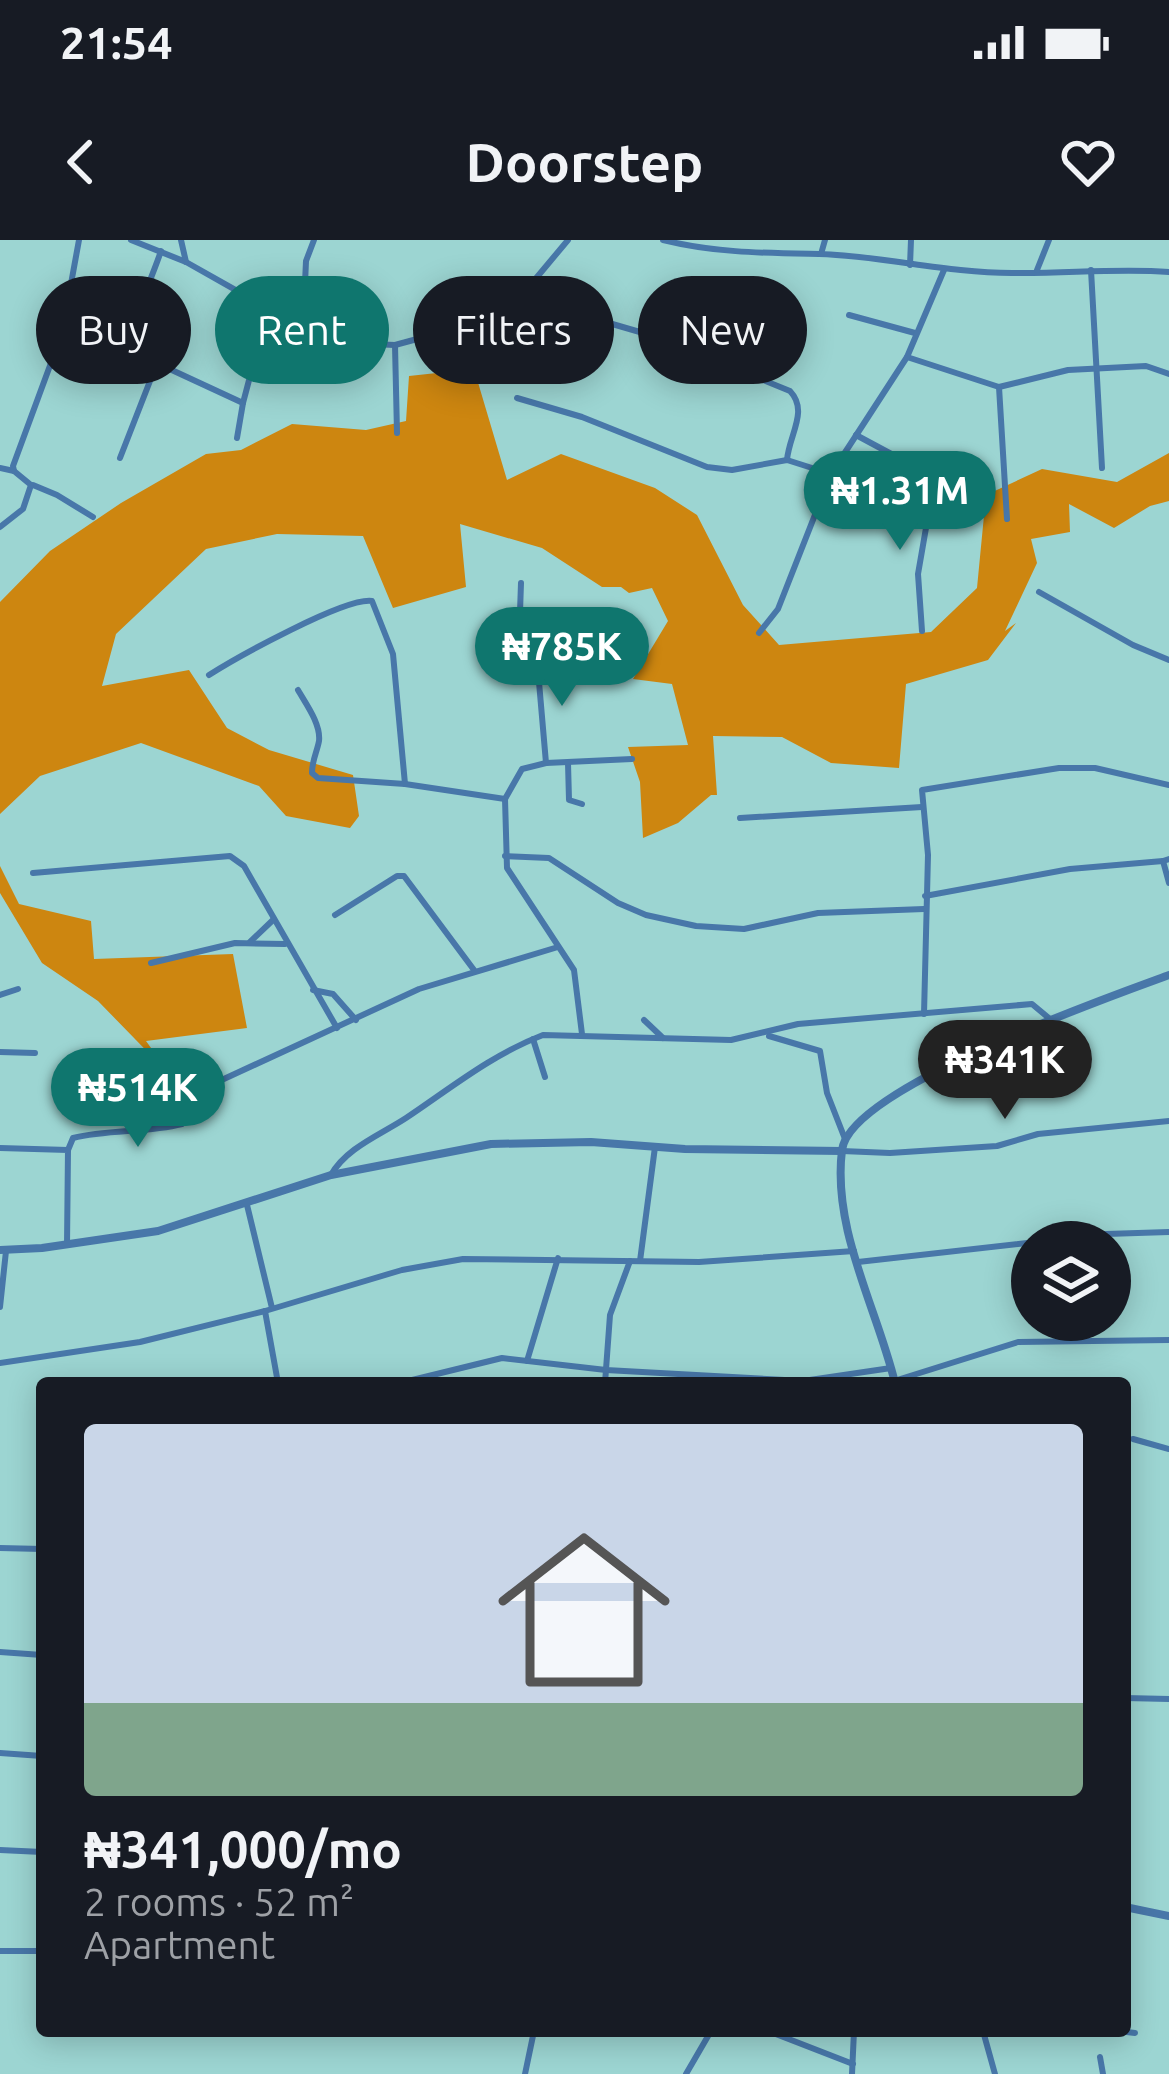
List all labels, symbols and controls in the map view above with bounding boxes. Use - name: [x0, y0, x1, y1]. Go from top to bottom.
- text: 21:54: [60, 17, 173, 68]
- icon: back: [48, 129, 114, 195]
- icon: heart: [1055, 129, 1121, 195]
- text: Doorstep: [466, 132, 703, 192]
- chip: Buy: [36, 276, 191, 384]
- chip: Rent: [215, 276, 389, 384]
- chip: Filters: [413, 276, 614, 384]
- chip: New: [638, 276, 807, 384]
- pin: ₦1.31M: [802, 451, 998, 553]
- text: ₦1.31M: [831, 468, 969, 511]
- pin: ₦785K: [478, 607, 646, 709]
- text: ₦785K: [502, 624, 622, 667]
- pin: ₦341K: [921, 1020, 1089, 1122]
- text: ₦341K: [945, 1037, 1065, 1080]
- pin: ₦514K: [54, 1048, 222, 1150]
- text: ₦514K: [78, 1065, 198, 1108]
- map controls: [1011, 1221, 1131, 1341]
- button: layers: [1011, 1221, 1131, 1341]
- icon: home: [476, 1502, 692, 1718]
- text: ₦341,000/mo: [84, 1820, 402, 1878]
- text: 2 rooms · 52 m²: [84, 1880, 354, 1923]
- text: Apartment: [84, 1923, 275, 1966]

